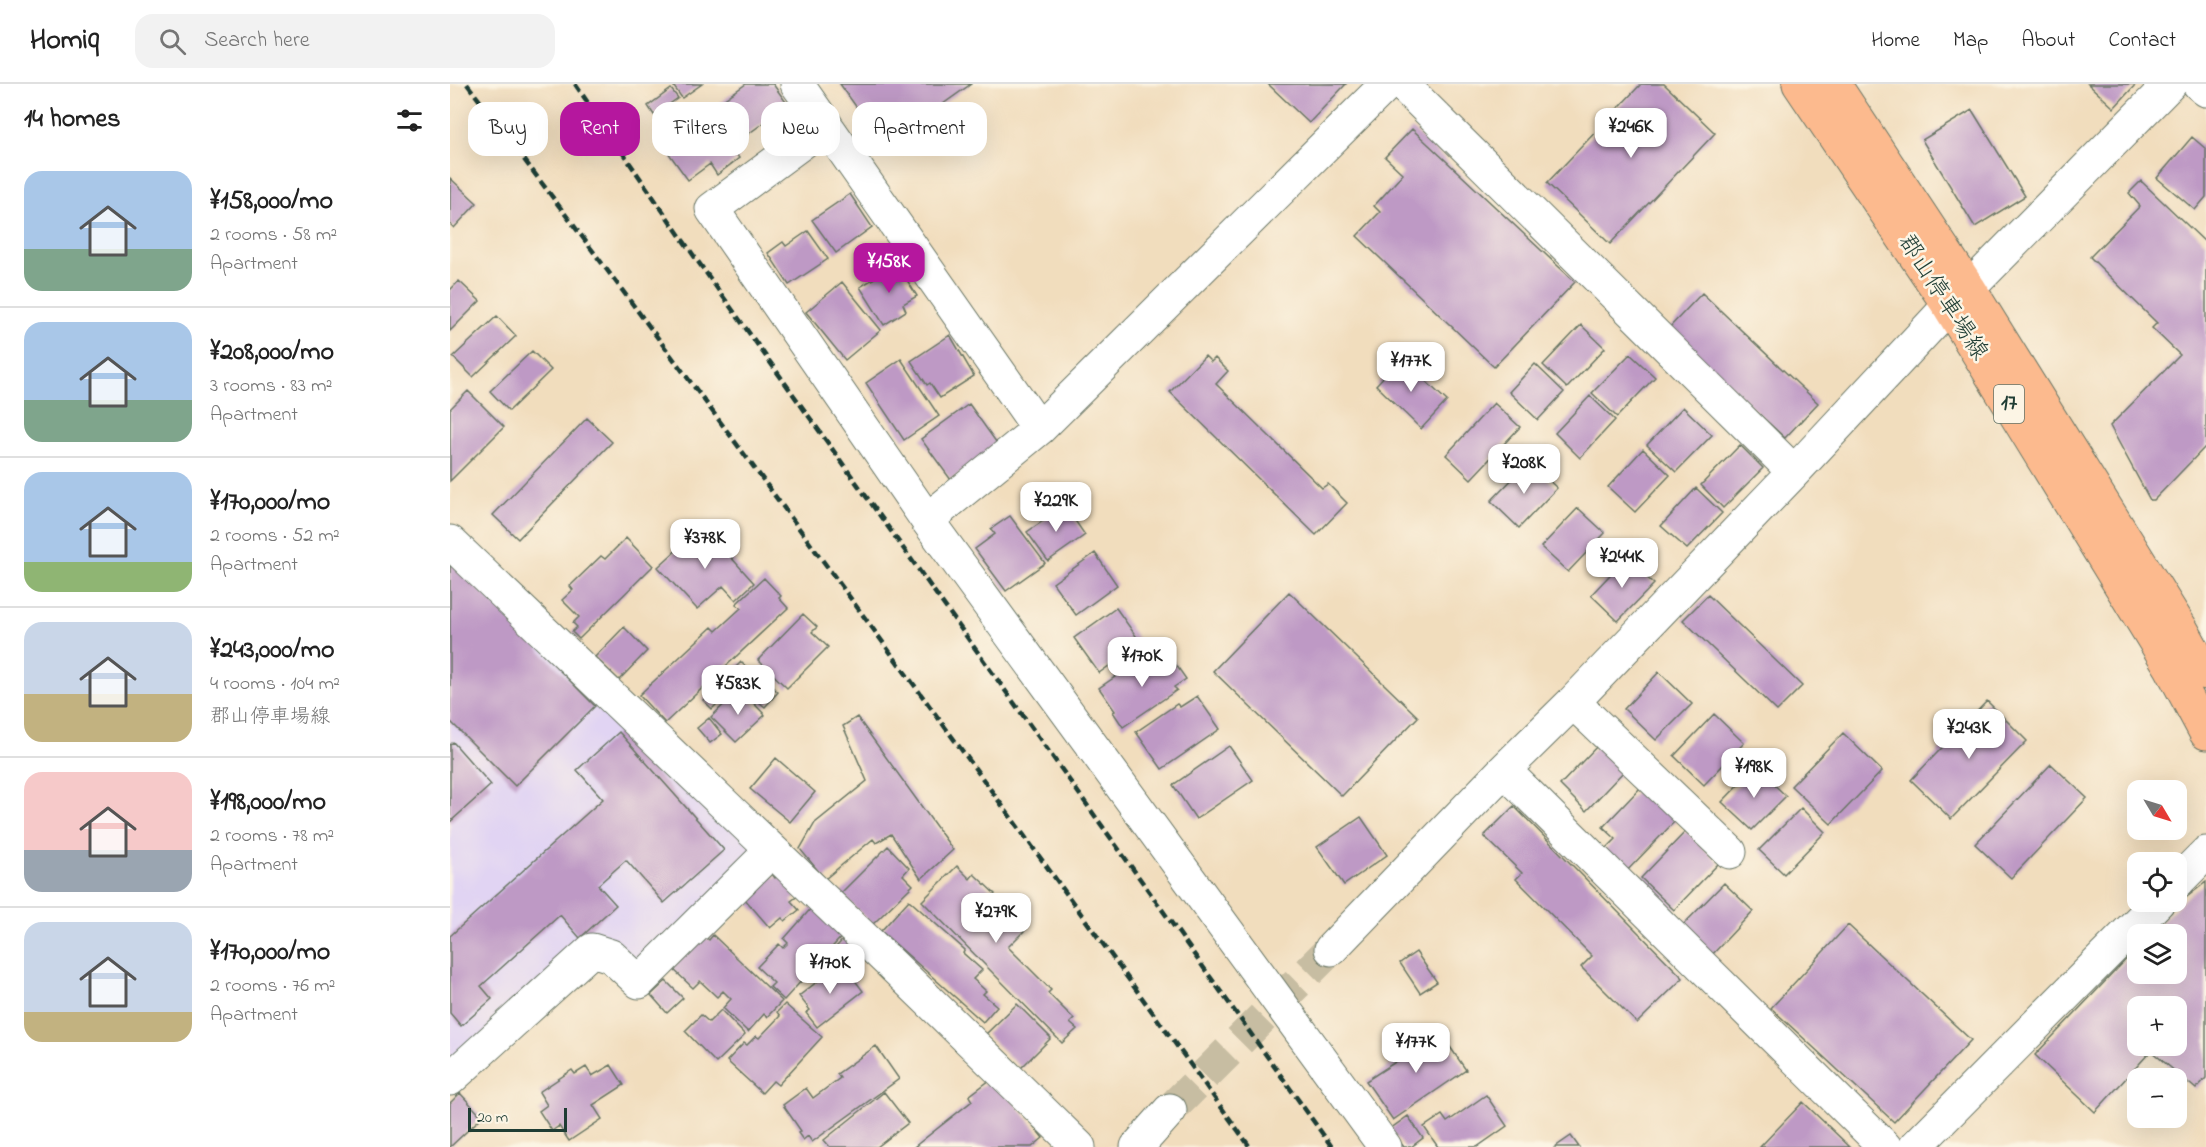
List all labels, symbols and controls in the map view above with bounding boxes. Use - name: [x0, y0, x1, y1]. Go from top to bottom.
- search box: [135, 14, 555, 68]
- text: Homiq: [30, 21, 99, 62]
- icon: search: [156, 25, 189, 58]
- text: Search here: [204, 25, 310, 57]
- text: Home: [1871, 26, 1920, 56]
- text: Map: [1953, 26, 1988, 56]
- text: About: [2021, 26, 2075, 56]
- text: Contact: [2108, 26, 2176, 56]
- text: 14 homes: [24, 101, 120, 139]
- chip: Buy: [468, 102, 548, 156]
- chip: Rent: [560, 102, 640, 156]
- chip: Filters: [652, 102, 749, 156]
- chip: New: [761, 102, 840, 156]
- chip: Apartment: [852, 102, 987, 156]
- icon: filters: [393, 104, 426, 137]
- pin: ¥246K: [1589, 108, 1673, 159]
- text: ¥246K: [1609, 113, 1653, 142]
- text: ¥158,000/mo: [210, 183, 333, 221]
- icon: home: [72, 195, 144, 267]
- text: 2 rooms · 58 m²: [210, 221, 337, 250]
- street label: 郡山停車場線: [1888, 228, 1996, 368]
- pin: ¥158K: [847, 243, 931, 294]
- text: ¥158K: [868, 248, 910, 277]
- text: Apartment: [210, 250, 298, 279]
- text: ¥208,000/mo: [210, 334, 334, 372]
- pin: ¥177K: [1369, 342, 1453, 393]
- icon: home: [72, 346, 144, 418]
- text: ¥177K: [1391, 347, 1431, 376]
- text: 3 rooms · 83 m²: [210, 372, 332, 401]
- road number: 17: [1994, 385, 2024, 423]
- text: Apartment: [210, 401, 298, 430]
- pin: ¥208K: [1482, 444, 1566, 495]
- text: ¥208K: [1502, 449, 1546, 478]
- pin: ¥229K: [1014, 482, 1098, 533]
- text: ¥170,000/mo: [210, 484, 330, 522]
- text: ¥229K: [1034, 487, 1078, 516]
- icon: home: [72, 496, 144, 568]
- pin: ¥378K: [663, 519, 747, 570]
- text: 2 rooms · 52 m²: [210, 522, 340, 551]
- text: ¥378K: [684, 524, 726, 553]
- pin: ¥244K: [1580, 538, 1664, 589]
- text: ¥244K: [1600, 543, 1644, 572]
- text: Apartment: [210, 551, 298, 580]
- text: ¥243,000/mo: [210, 632, 334, 670]
- pin: ¥170K: [1100, 637, 1184, 688]
- text: ¥170K: [1122, 642, 1162, 671]
- icon: home: [72, 646, 144, 718]
- pin: ¥583K: [696, 665, 780, 716]
- text: 4 rooms · 104 m²: [210, 670, 340, 699]
- text: ¥583K: [716, 670, 760, 699]
- text: 郡山停車場線: [210, 703, 330, 732]
- pin: ¥243K: [1927, 709, 2011, 760]
- text: ¥243K: [1947, 714, 1991, 743]
- pin: ¥198K: [1712, 748, 1796, 799]
- text: ¥198K: [1735, 753, 1773, 782]
- north arrow: [2127, 780, 2187, 840]
- map controls: [2127, 780, 2187, 1128]
- text: ¥198,000/mo: [210, 784, 326, 822]
- icon: home: [72, 796, 144, 868]
- text: 2 rooms · 78 m²: [210, 822, 334, 851]
- text: Apartment: [210, 851, 298, 880]
- button: locate: [2127, 852, 2187, 912]
- pin: ¥279K: [954, 893, 1038, 944]
- text: ¥279K: [975, 898, 1017, 927]
- button: layers: [2127, 924, 2187, 984]
- text: ¥170,000/mo: [210, 934, 330, 972]
- pin: ¥170K: [788, 944, 872, 995]
- icon: home: [72, 946, 144, 1018]
- text: ¥170K: [810, 949, 850, 978]
- text: 2 rooms · 76 m²: [210, 972, 335, 1001]
- button: +: [2127, 996, 2187, 1056]
- text: Apartment: [210, 1001, 298, 1030]
- pin: ¥177K: [1374, 1023, 1458, 1074]
- text: ¥177K: [1396, 1028, 1436, 1057]
- button: −: [2127, 1068, 2187, 1128]
- scale bar: [468, 1105, 567, 1132]
- text: 20 m: [477, 1106, 508, 1130]

